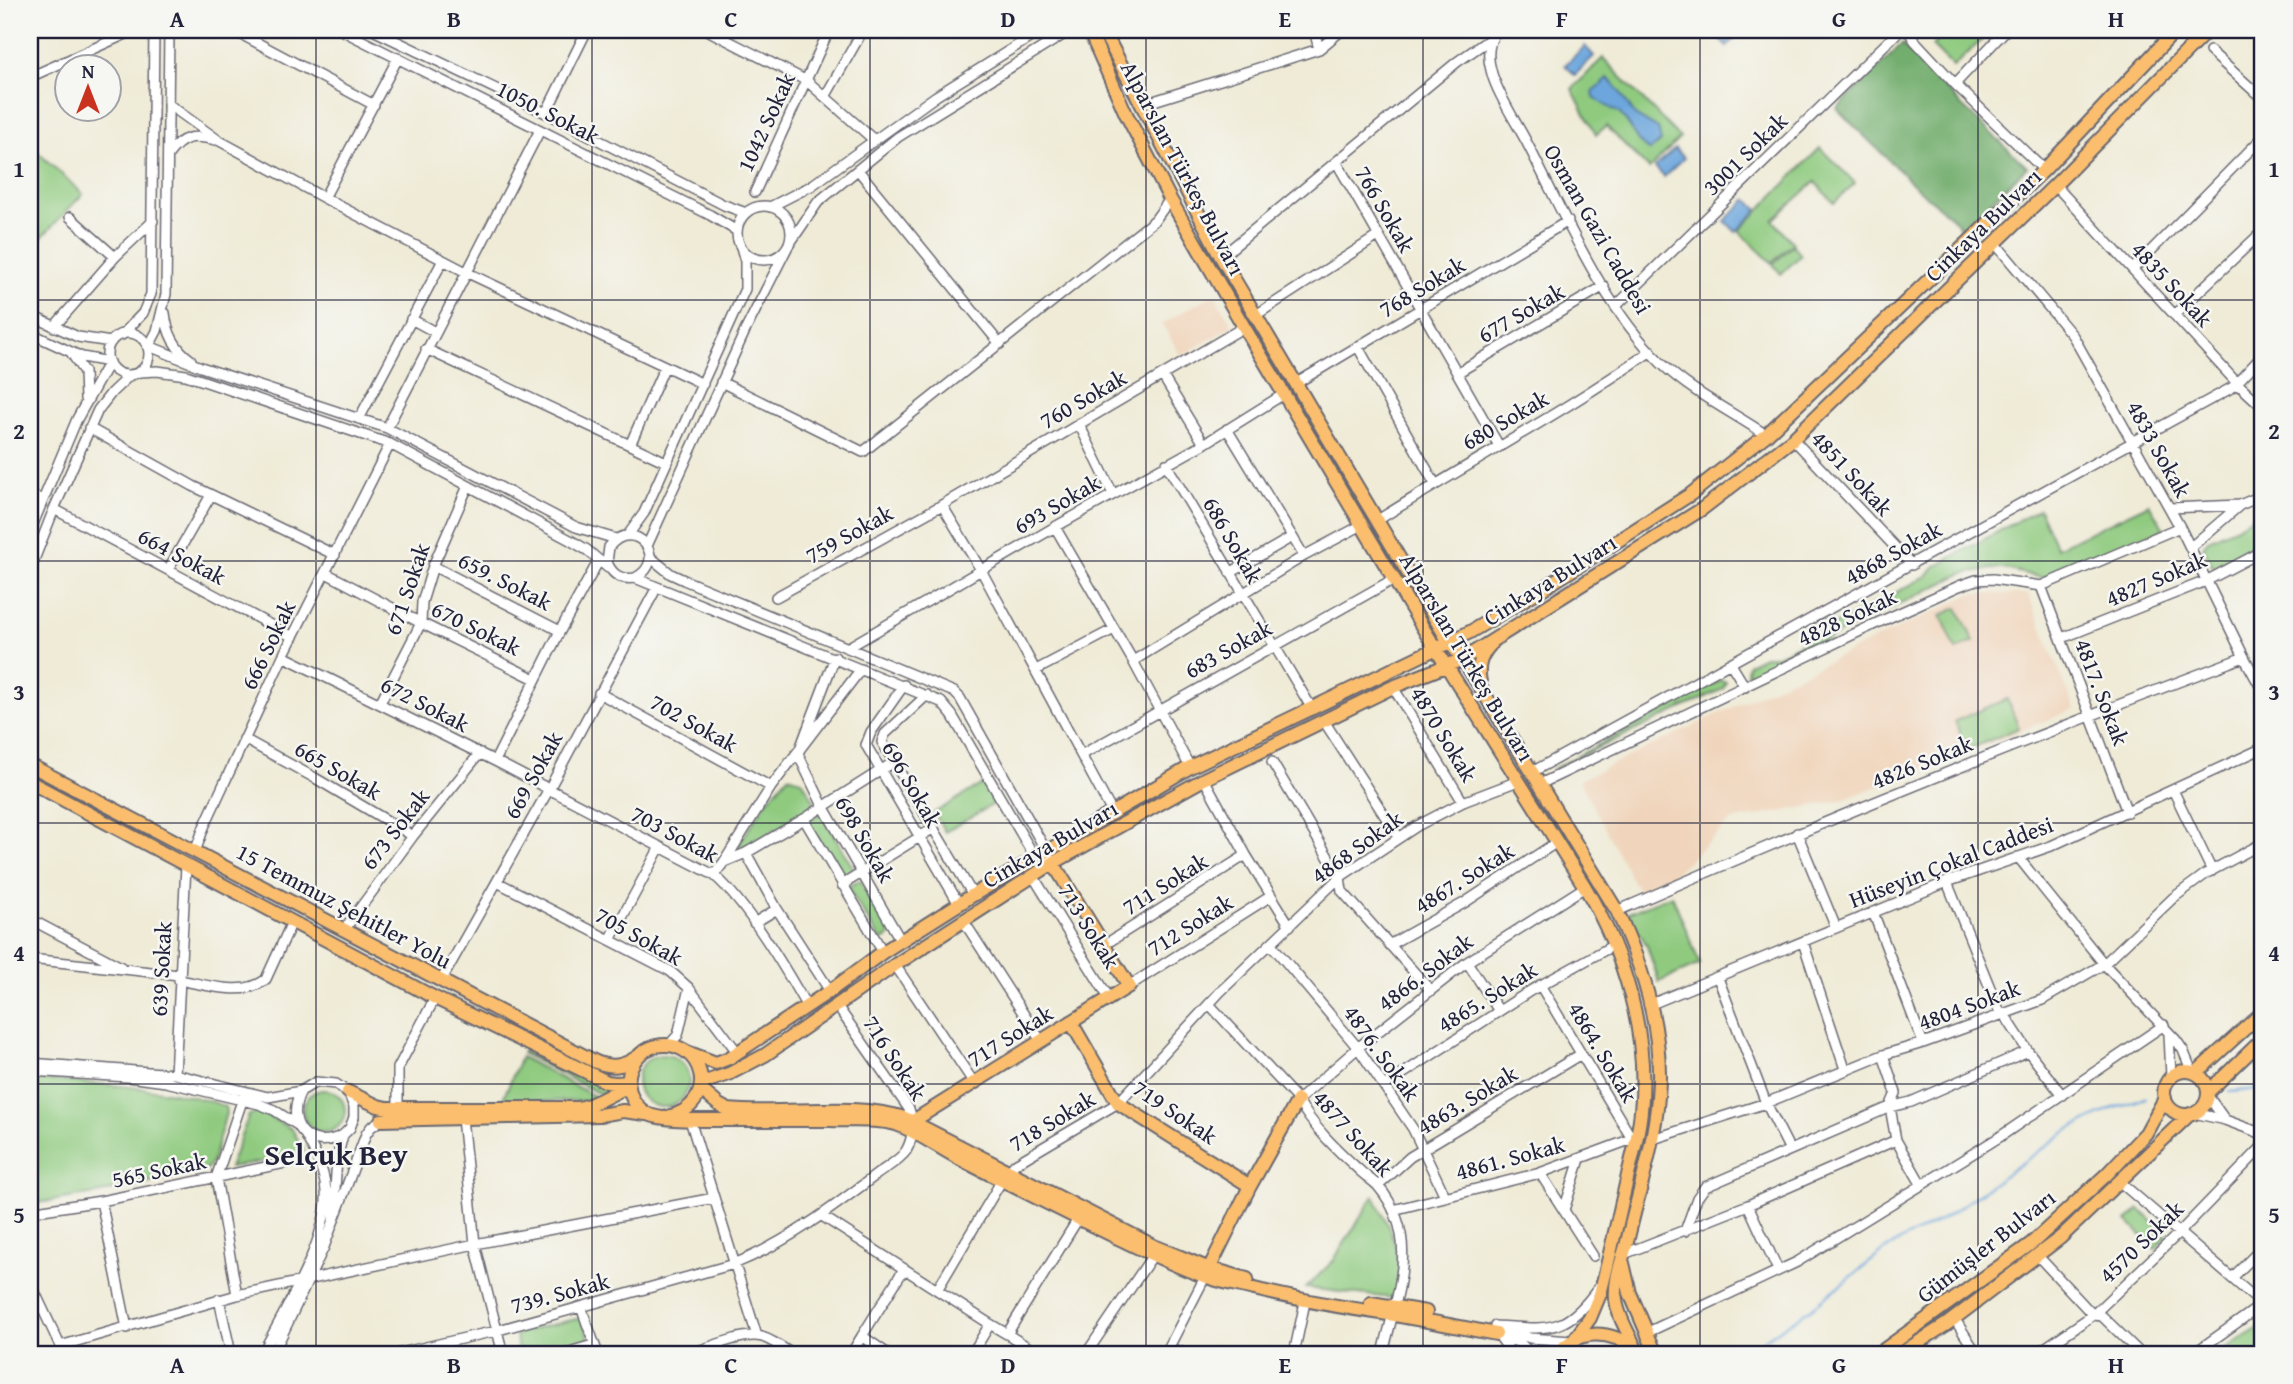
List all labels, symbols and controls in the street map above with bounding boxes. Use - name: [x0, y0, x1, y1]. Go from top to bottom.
- text: A: [170, 2, 185, 35]
- text: B: [447, 2, 461, 35]
- text: C: [724, 2, 738, 35]
- text: D: [1001, 2, 1016, 35]
- text: E: [1279, 2, 1291, 35]
- text: F: [1556, 2, 1568, 35]
- text: G: [1832, 2, 1846, 35]
- text: H: [2108, 2, 2124, 35]
- north arrow: [52, 52, 122, 122]
- street label: Alparslan Türkeş Bulvarı: [1113, 55, 1254, 281]
- text: N: [82, 57, 95, 85]
- street label: 1042 Sokak: [728, 66, 803, 177]
- street label: 1050. Sokak: [491, 71, 606, 152]
- street label: 3001 Sokak: [1695, 105, 1795, 203]
- street label: Osman Gazi Caddesi: [1536, 138, 1660, 320]
- text: 1: [13, 152, 25, 185]
- text: 1: [2268, 152, 2280, 185]
- street label: 766 Sokak: [1347, 159, 1424, 259]
- street label: Cinkaya Bulvarı: [1917, 160, 2049, 289]
- street label: 4835 Sokak: [2124, 233, 2221, 334]
- street label: 768 Sokak: [1372, 248, 1471, 325]
- street label: 677 Sokak: [1471, 274, 1571, 351]
- street label: 760 Sokak: [1033, 360, 1133, 437]
- street label: 680 Sokak: [1455, 381, 1555, 458]
- street label: 4833 Sokak: [2119, 394, 2200, 504]
- text: 2: [13, 414, 25, 447]
- text: 2: [2268, 414, 2280, 447]
- street label: 4851 Sokak: [1804, 422, 1901, 523]
- street label: 693 Sokak: [1007, 465, 1107, 542]
- street label: 686 Sokak: [1195, 490, 1272, 590]
- street label: 759 Sokak: [799, 496, 899, 571]
- street label: 4868 Sokak: [1838, 512, 1948, 593]
- street label: 664 Sokak: [132, 519, 232, 593]
- street label: Cinkaya Bulvarı: [1477, 526, 1623, 634]
- street label: 671 Sokak: [375, 538, 438, 639]
- street label: 4827 Sokak: [2100, 542, 2212, 615]
- street label: 659. Sokak: [453, 543, 558, 618]
- street label: Alparslan Türkeş Bulvarı: [1392, 546, 1543, 767]
- street label: 4828 Sokak: [1792, 579, 1902, 654]
- street label: 670 Sokak: [426, 592, 527, 663]
- street label: 666 Sokak: [232, 594, 303, 695]
- street label: 683 Sokak: [1178, 611, 1278, 686]
- street label: 4817. Sokak: [2067, 634, 2138, 750]
- street label: 672 Sokak: [375, 667, 476, 740]
- text: 3: [13, 675, 25, 708]
- text: 3: [2268, 675, 2280, 708]
- street label: 4870 Sokak: [1403, 680, 1486, 788]
- street label: 702 Sokak: [644, 685, 744, 760]
- street label: 669 Sokak: [495, 725, 570, 825]
- street label: 4826 Sokak: [1866, 726, 1978, 797]
- street label: 665 Sokak: [289, 731, 388, 808]
- street label: 696 Sokak: [874, 734, 951, 834]
- street label: 673 Sokak: [352, 781, 437, 876]
- street label: 698 Sokak: [827, 789, 904, 889]
- street label: Cinkaya Bulvarı: [976, 791, 1123, 896]
- street label: 703 Sokak: [625, 797, 725, 871]
- street label: 4868 Sokak: [1304, 802, 1410, 891]
- street label: Hüseyin Çokal Caddesi: [1844, 807, 2058, 916]
- street label: 4867. Sokak: [1407, 834, 1520, 921]
- street label: 15 Temmuz Şehitler Yolu: [231, 835, 458, 977]
- street label: 711 Sokak: [1116, 844, 1214, 923]
- street label: 713 Sokak: [1050, 877, 1129, 975]
- street label: 712 Sokak: [1141, 885, 1239, 964]
- street label: 705 Sokak: [589, 898, 689, 973]
- street label: 639 Sokak: [142, 920, 179, 1018]
- street label: 4866. Sokak: [1370, 924, 1480, 1019]
- text: 4: [13, 936, 25, 969]
- text: 4: [2268, 936, 2280, 969]
- street label: 4865. Sokak: [1430, 953, 1543, 1040]
- street label: 4804 Sokak: [1913, 971, 2025, 1038]
- street label: 4864. Sokak: [1560, 995, 1647, 1109]
- street label: 717 Sokak: [961, 996, 1059, 1075]
- street label: 4876. Sokak: [1336, 998, 1429, 1108]
- street label: 716 Sokak: [856, 1009, 935, 1107]
- street label: 4863. Sokak: [1410, 1056, 1524, 1143]
- street label: 719 Sokak: [1126, 1071, 1224, 1152]
- street label: 718 Sokak: [1002, 1082, 1101, 1159]
- street label: 4877 Sokak: [1305, 1082, 1401, 1184]
- street label: 4861. Sokak: [1451, 1127, 1569, 1188]
- district label: Selçuk Bey: [264, 1132, 408, 1176]
- street label: 565 Sokak: [109, 1143, 209, 1196]
- street label: Gümüşler Bulvarı: [1909, 1181, 2062, 1310]
- street label: 4570 Sokak: [2091, 1193, 2191, 1291]
- text: 5: [13, 1198, 25, 1231]
- text: 5: [2268, 1198, 2280, 1231]
- street label: 739. Sokak: [507, 1263, 613, 1322]
- text: A: [170, 1348, 185, 1381]
- text: B: [447, 1348, 461, 1381]
- text: C: [724, 1348, 738, 1381]
- text: D: [1001, 1348, 1016, 1381]
- text: E: [1279, 1348, 1291, 1381]
- text: F: [1556, 1348, 1568, 1381]
- text: G: [1832, 1348, 1846, 1381]
- text: H: [2108, 1348, 2124, 1381]

